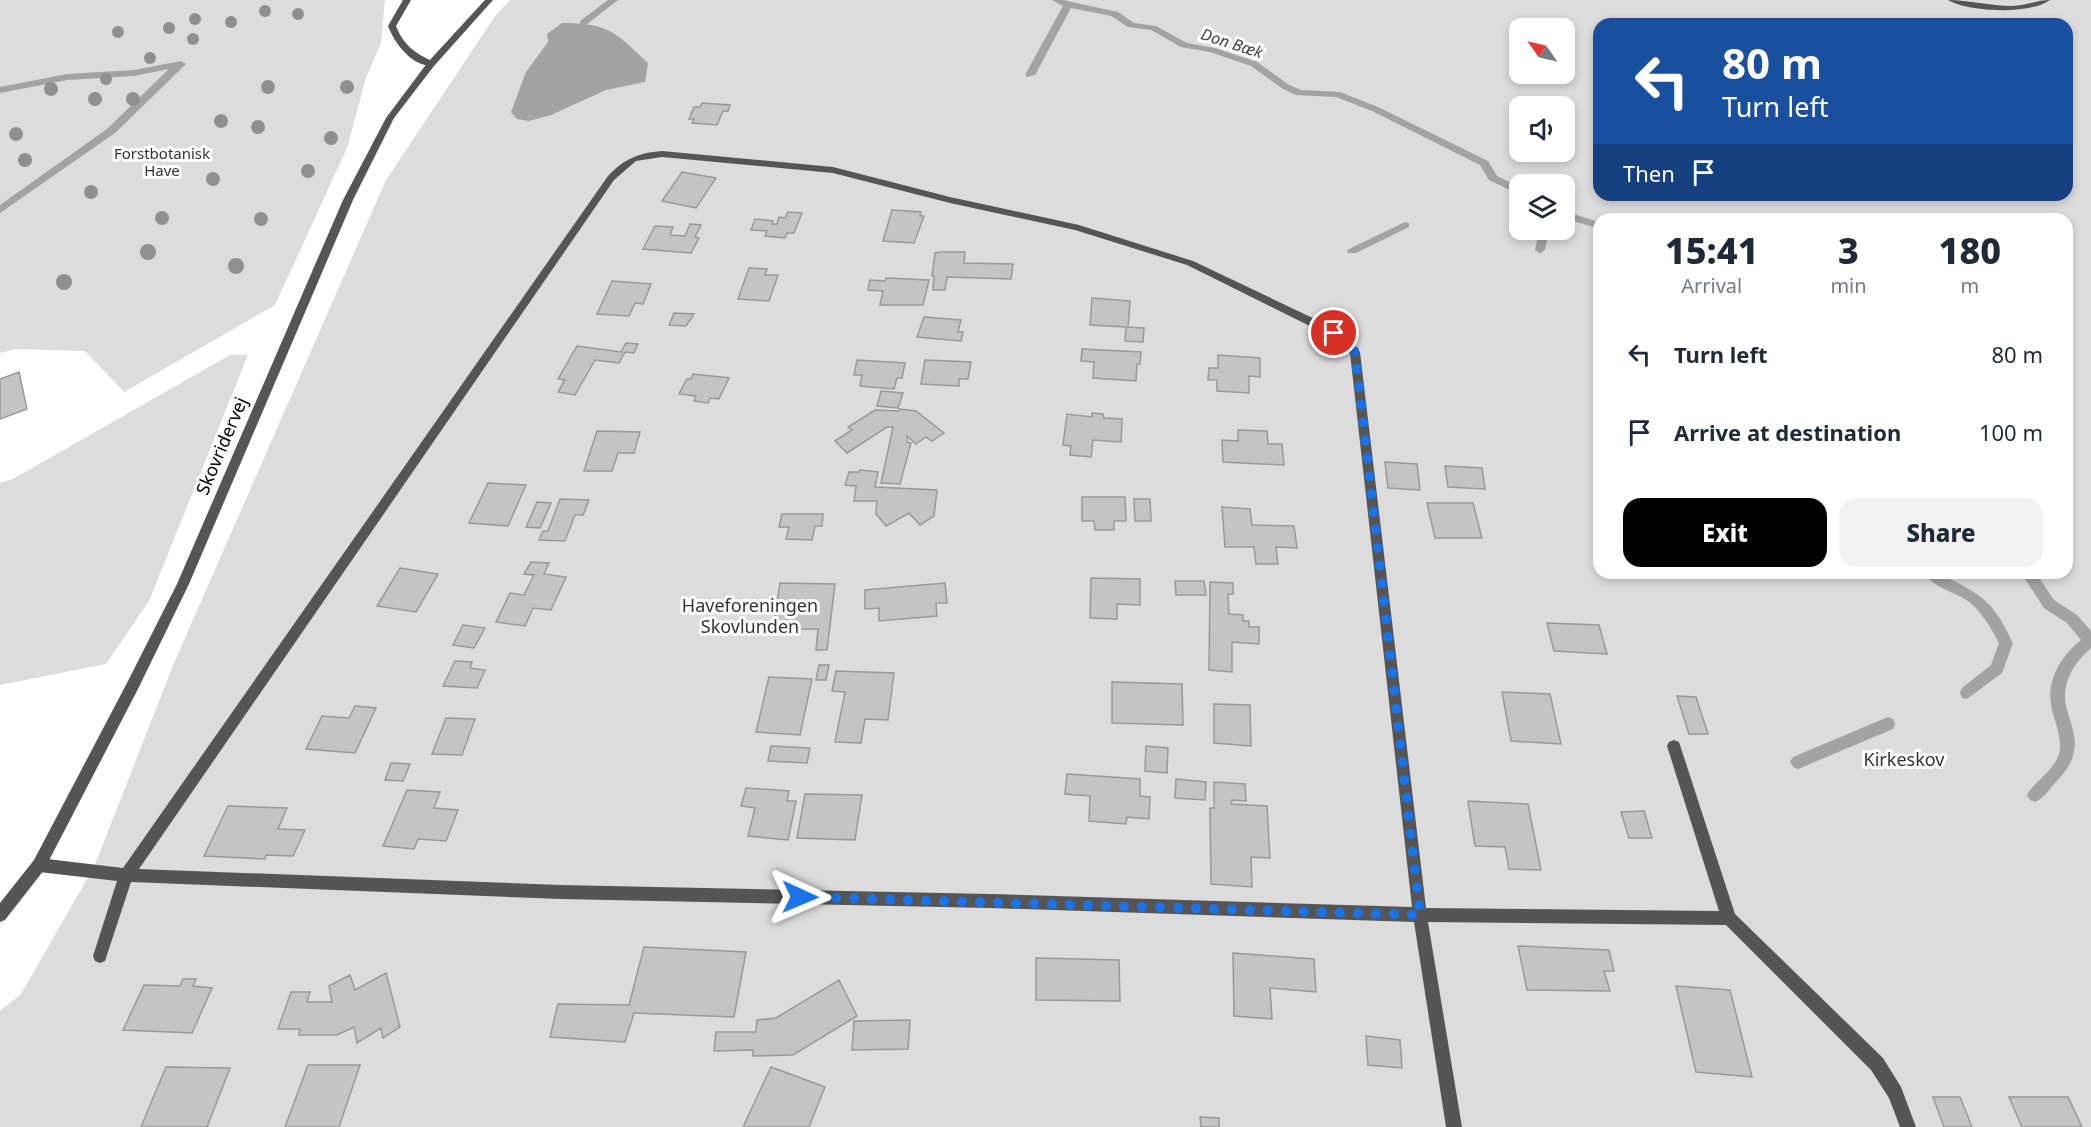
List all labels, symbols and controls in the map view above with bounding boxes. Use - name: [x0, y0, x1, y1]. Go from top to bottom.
- north arrow: [1509, 18, 1575, 84]
- map controls: [1509, 18, 1575, 240]
- water label: Don Bæk: [1198, 23, 1267, 64]
- text: 80 m: [1722, 34, 1822, 91]
- icon: left: [1623, 42, 1701, 120]
- text: Turn left: [1722, 88, 1828, 125]
- button: sound: [1509, 96, 1575, 162]
- park label: Forstbotanisk Have: [114, 143, 210, 180]
- icon: arrive: [1687, 156, 1720, 189]
- text: Then: [1623, 158, 1675, 188]
- button: layers: [1509, 174, 1575, 240]
- text: 15:41: [1665, 226, 1758, 275]
- text: 3: [1838, 226, 1859, 275]
- text: 180: [1939, 226, 2001, 275]
- text: Arrival: [1681, 272, 1742, 299]
- text: min: [1830, 272, 1867, 299]
- text: m: [1960, 272, 1979, 299]
- pin: [1308, 307, 1359, 358]
- icon: arrive: [1317, 316, 1350, 349]
- icon: left: [1623, 338, 1656, 371]
- text: Turn left: [1674, 339, 1768, 369]
- text: 80 m: [1992, 339, 2043, 369]
- street label: Skovridervej: [190, 393, 252, 498]
- icon: arrive: [1623, 416, 1656, 449]
- text: Arrive at destination: [1674, 417, 1901, 447]
- text: 100 m: [1979, 417, 2043, 447]
- button: Exit: [1623, 498, 1827, 567]
- button: Share: [1839, 498, 2043, 567]
- park label: Haveforeningen Skovlunden: [682, 593, 818, 638]
- park label: Kirkeskov: [1864, 747, 1945, 771]
- position arrow: [768, 865, 832, 929]

